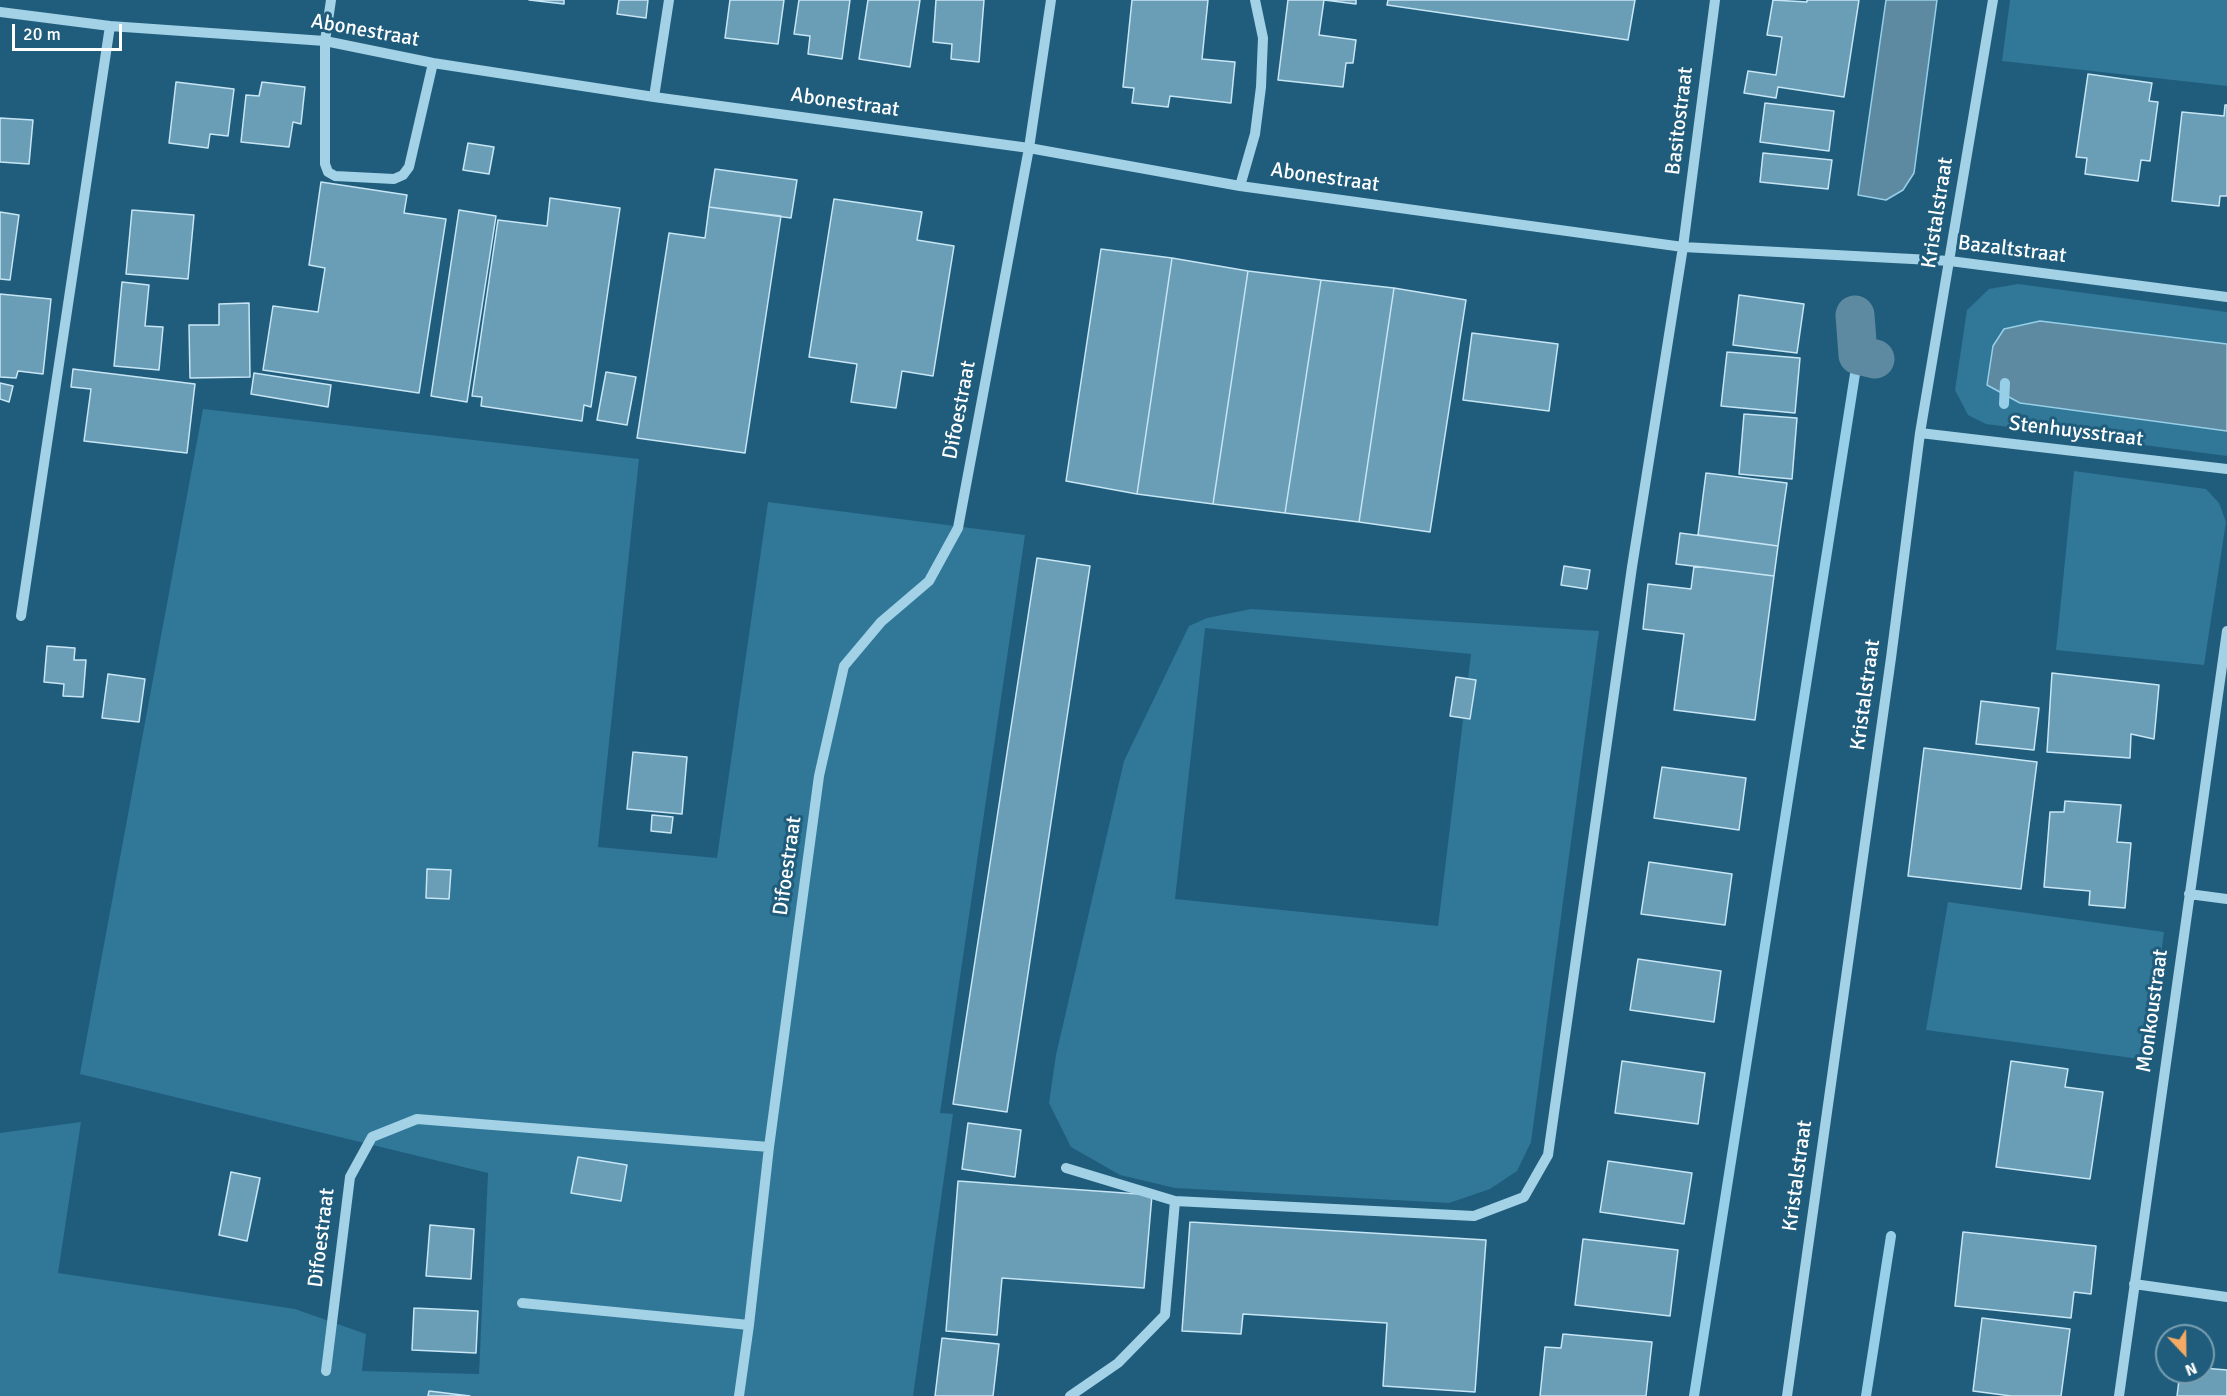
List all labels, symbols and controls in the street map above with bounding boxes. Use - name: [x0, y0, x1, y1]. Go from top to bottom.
- street label: Abonestraat: [309, 9, 421, 53]
- scale bar: [15, 12, 124, 50]
- text: 20 m: [23, 23, 61, 45]
- street label: Basitostraat: [1661, 65, 1699, 177]
- street label: Abonestraat: [789, 83, 901, 123]
- street label: Kristalstraat: [1917, 156, 1959, 270]
- street label: Abonestraat: [1269, 158, 1381, 198]
- street label: Bazaltstraat: [1956, 231, 2068, 269]
- street label: Difoestraat: [938, 359, 982, 461]
- street label: Stenhuysstraat: [2007, 411, 2145, 453]
- street label: Kristalstraat: [1846, 638, 1886, 752]
- street label: Difoestraat: [769, 815, 807, 917]
- street label: Monkoustraat: [2132, 948, 2174, 1074]
- street label: Kristalstraat: [1778, 1119, 1818, 1233]
- street label: Difoestraat: [303, 1187, 341, 1289]
- north arrow: [2155, 1324, 2215, 1384]
- text: N: [2182, 1357, 2200, 1380]

